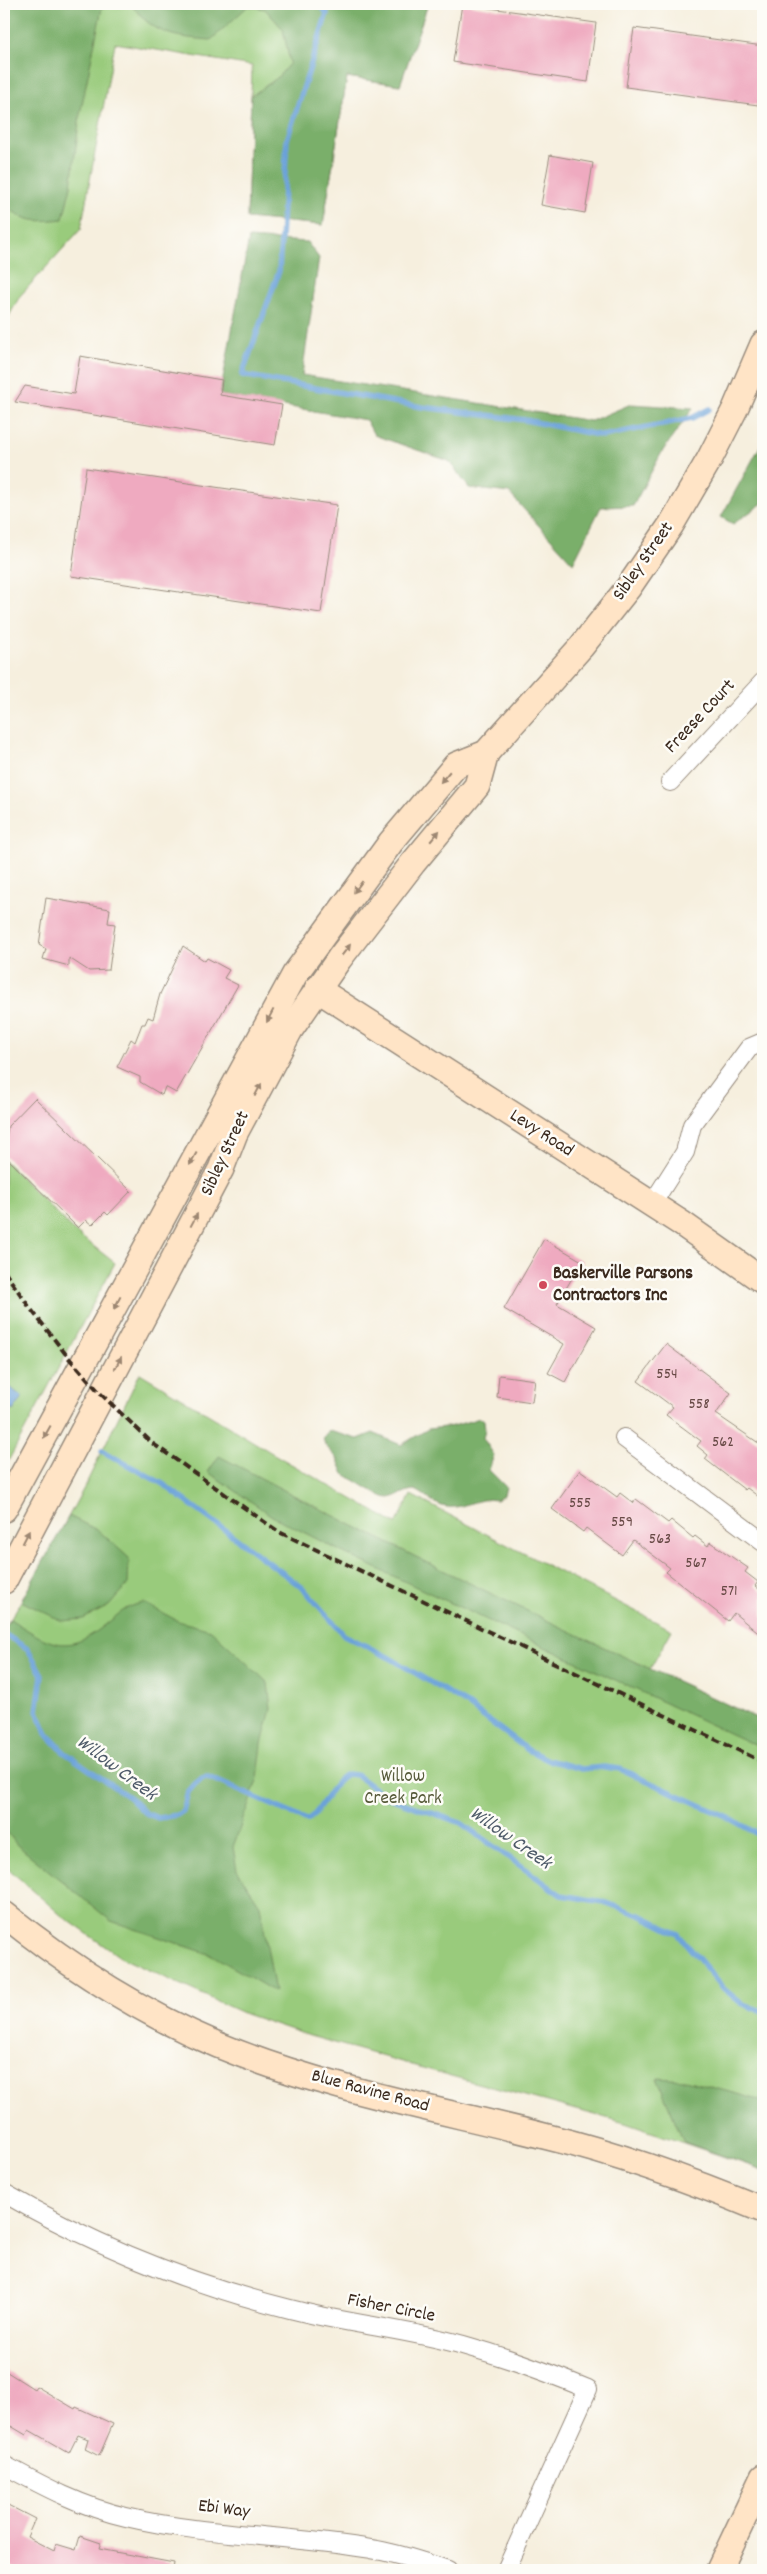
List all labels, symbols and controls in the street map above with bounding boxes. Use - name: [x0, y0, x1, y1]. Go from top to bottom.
- street label: Sibley Street: [607, 517, 681, 607]
- street label: Freese Court: [659, 674, 743, 760]
- one-way arrow: [440, 770, 451, 783]
- one-way arrow: [430, 830, 441, 843]
- one-way arrow: [353, 880, 363, 894]
- one-way arrow: [341, 944, 352, 957]
- one-way arrow: [266, 1009, 274, 1023]
- one-way arrow: [254, 1082, 262, 1097]
- street label: Levy Road: [504, 1103, 578, 1165]
- street label: Sibley Street: [194, 1107, 258, 1201]
- one-way arrow: [189, 1153, 198, 1166]
- one-way arrow: [190, 1213, 198, 1227]
- place label: Baskerville Parsons Contractors Inc: [553, 1261, 693, 1310]
- marker: Baskerville Parsons Contractors Inc: [537, 1279, 549, 1291]
- one-way arrow: [113, 1295, 121, 1310]
- one-way arrow: [114, 1356, 122, 1371]
- house number: 554: [656, 1363, 678, 1386]
- house number: 558: [688, 1393, 710, 1416]
- one-way arrow: [42, 1425, 51, 1439]
- house number: 562: [712, 1431, 734, 1454]
- house number: 555: [569, 1492, 591, 1515]
- house number: 559: [611, 1511, 633, 1534]
- house number: 563: [649, 1528, 671, 1551]
- one-way arrow: [22, 1530, 30, 1545]
- house number: 567: [685, 1552, 707, 1575]
- house number: 571: [720, 1580, 738, 1603]
- water label: Willow Creek: [70, 1729, 163, 1810]
- park label: Willow Creek Park: [364, 1764, 442, 1813]
- water label: Willow Creek: [463, 1801, 558, 1878]
- street label: Blue Ravine Road: [308, 2063, 432, 2121]
- street label: Fisher Circle: [345, 2287, 437, 2331]
- street label: Ebi Way: [196, 2493, 252, 2527]

